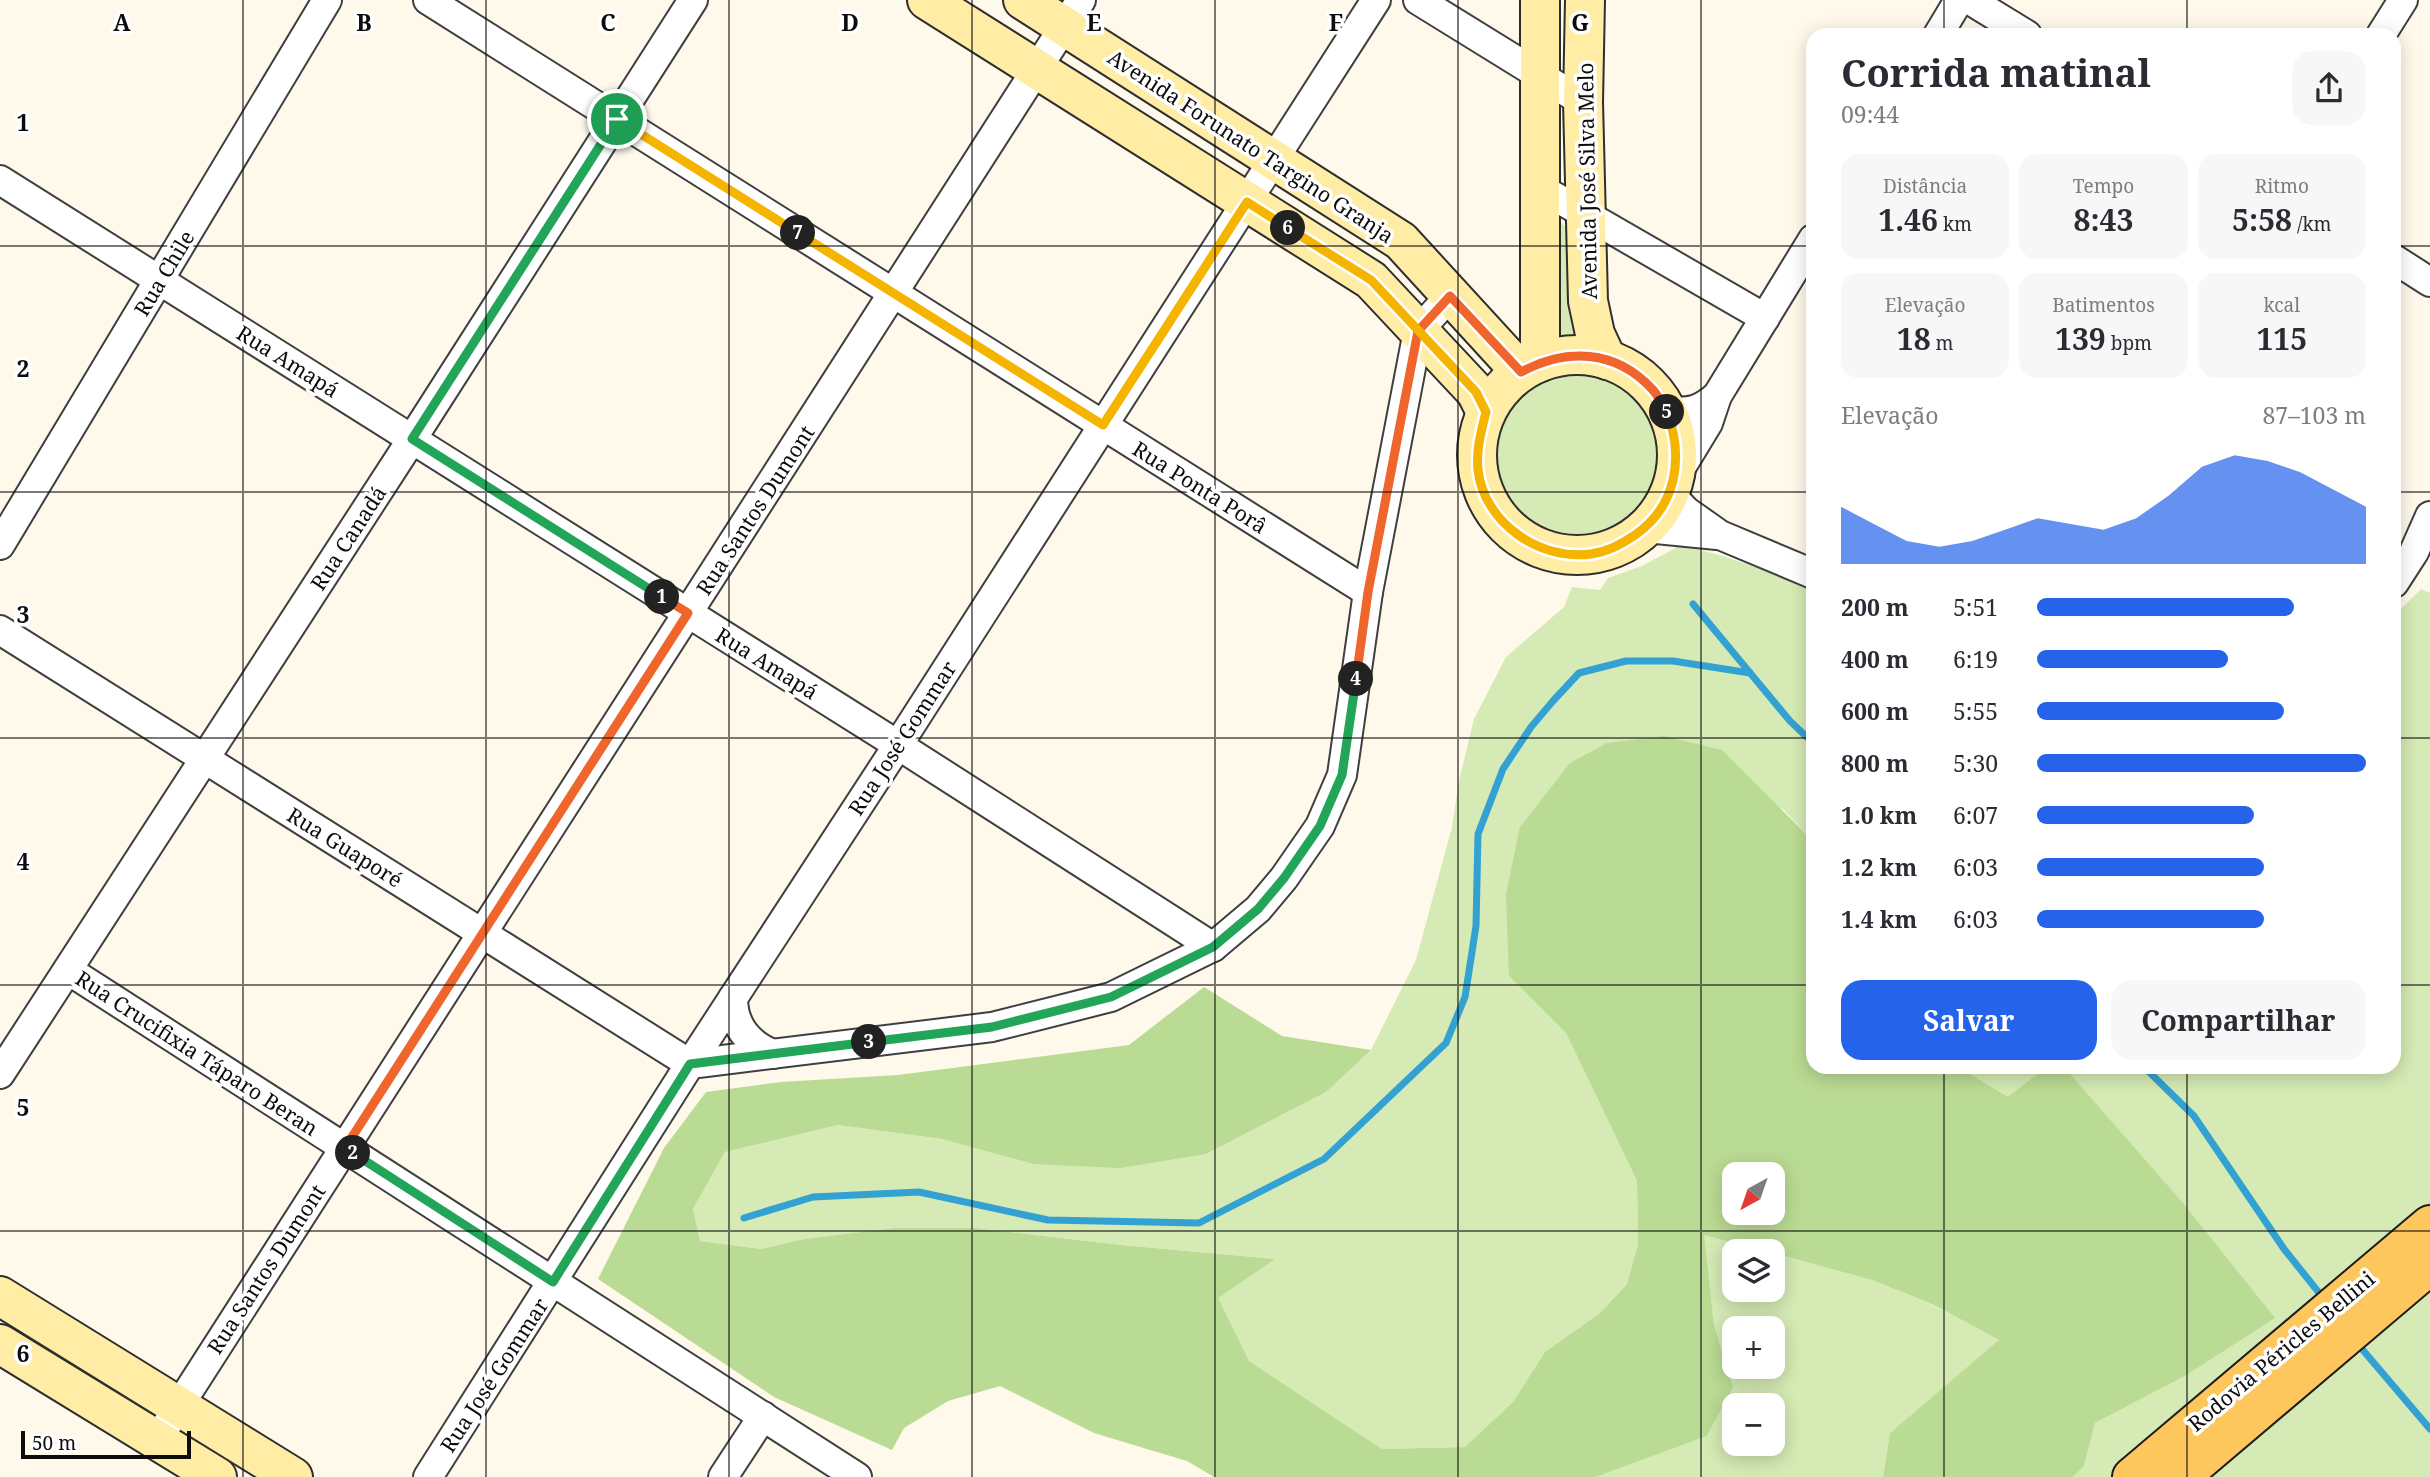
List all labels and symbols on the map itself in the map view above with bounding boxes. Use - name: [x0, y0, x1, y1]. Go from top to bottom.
- text: A: [113, 6, 131, 38]
- text: B: [356, 6, 372, 38]
- text: C: [600, 6, 616, 38]
- text: D: [841, 6, 859, 38]
- text: E: [1086, 6, 1102, 38]
- text: F: [1329, 6, 1343, 38]
- text: G: [1571, 6, 1589, 38]
- street label: Avenida Forunato Targino Granja: [1103, 43, 1399, 249]
- street label: Avenida José Silva Melo: [1571, 62, 1603, 300]
- pin: [587, 89, 647, 149]
- text: 1: [17, 106, 30, 138]
- pin: 6: [1270, 210, 1306, 246]
- pin: 7: [780, 216, 816, 250]
- street label: Rua Chile: [128, 225, 200, 321]
- street label: Rua Amapá: [232, 318, 344, 404]
- text: 2: [17, 352, 30, 384]
- pin: 5: [1650, 394, 1684, 430]
- street label: Rua Santos Dumont: [690, 420, 820, 600]
- street label: Rua Ponta Porâ: [1127, 434, 1273, 540]
- street label: Rua Canadá: [304, 480, 392, 596]
- pin: 1: [644, 580, 680, 614]
- text: 3: [17, 598, 30, 630]
- street label: Rua Amapá: [711, 620, 823, 706]
- street label: Rua José Gommar: [842, 655, 962, 821]
- pin: 4: [1338, 662, 1374, 696]
- street label: Rua Guaporé: [282, 801, 408, 893]
- text: 4: [17, 845, 30, 877]
- street label: Rua Crucifixia Táparo Beran: [70, 964, 324, 1142]
- pin: 3: [852, 1024, 886, 1060]
- text: 5: [17, 1091, 30, 1123]
- pin: 2: [336, 1136, 370, 1170]
- north arrow: [1722, 1162, 1785, 1225]
- street label: Rua Santos Dumont: [201, 1179, 331, 1359]
- street label: Rodovia Péricles Bellini: [2182, 1264, 2380, 1437]
- street label: Rua José Gommar: [434, 1292, 554, 1458]
- text: 6: [17, 1337, 30, 1369]
- scale bar: [21, 1428, 191, 1460]

